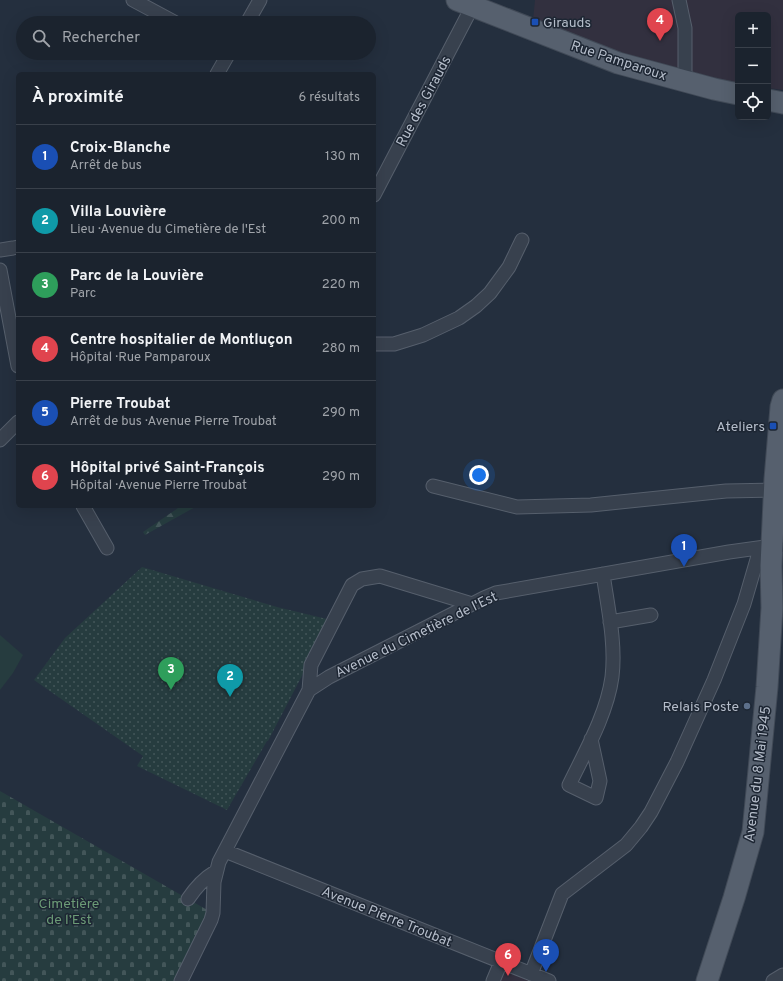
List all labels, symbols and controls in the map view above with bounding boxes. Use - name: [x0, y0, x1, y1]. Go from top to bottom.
- pin: 4: [647, 8, 673, 41]
- map controls: [735, 12, 771, 120]
- button: +: [735, 12, 771, 48]
- place label: Girauds: [543, 15, 591, 32]
- search box: [16, 16, 376, 60]
- marker: Girauds: [530, 17, 540, 27]
- icon: search: [30, 27, 52, 49]
- text: Rechercher: [62, 29, 140, 48]
- street label: Rue Pamparoux: [569, 38, 669, 85]
- button: −: [735, 48, 771, 84]
- street label: Rue des Girauds: [393, 53, 455, 150]
- button: locate: [735, 84, 771, 120]
- text: À proximité: [32, 87, 124, 109]
- text: 6 résultats: [298, 90, 360, 106]
- text: Croix-Blanche: [70, 139, 171, 158]
- text: 1: [42, 149, 48, 165]
- text: 130 m: [325, 149, 360, 165]
- text: Arrêt de bus: [70, 158, 142, 174]
- text: Villa Louvière: [70, 203, 166, 222]
- text: 2: [41, 213, 49, 229]
- text: 200 m: [321, 213, 360, 229]
- text: Lieu · Avenue du Cimetière de l'Est: [70, 222, 266, 238]
- text: Parc de la Louvière: [70, 267, 204, 286]
- text: 3: [41, 277, 49, 293]
- text: 220 m: [322, 277, 360, 293]
- text: Parc: [70, 286, 96, 302]
- text: Centre hospitalier de Montluçon: [70, 331, 293, 350]
- text: 4: [41, 341, 49, 357]
- text: 280 m: [322, 341, 360, 357]
- text: Hôpital · Rue Pamparoux: [70, 350, 211, 366]
- text: Pierre Troubat: [70, 395, 170, 414]
- text: 5: [41, 405, 49, 421]
- text: 290 m: [322, 405, 360, 421]
- text: Arrêt de bus · Avenue Pierre Troubat: [70, 414, 277, 430]
- place label: Ateliers: [716, 419, 765, 436]
- marker: Ateliers: [768, 421, 778, 431]
- text: Hôpital privé Saint-François: [70, 459, 265, 478]
- your location: [469, 465, 489, 485]
- text: 6: [41, 469, 49, 485]
- text: 290 m: [322, 469, 360, 485]
- text: Hôpital · Avenue Pierre Troubat: [70, 478, 247, 494]
- pin: 1: [671, 534, 697, 567]
- street label: Avenue du Cimetière de l'Est: [333, 589, 501, 682]
- pin: 3: [158, 657, 184, 690]
- pin: 2: [217, 664, 243, 697]
- place label: Relais Poste: [662, 699, 739, 716]
- marker: Relais Poste: [742, 701, 752, 711]
- street label: Avenue du 8 Mai 1945: [742, 705, 775, 843]
- street label: Avenue Pierre Troubat: [319, 883, 454, 951]
- park label: Cimetière de l’Est: [39, 896, 99, 929]
- pin: 5: [533, 939, 559, 972]
- pin: 6: [495, 943, 521, 976]

